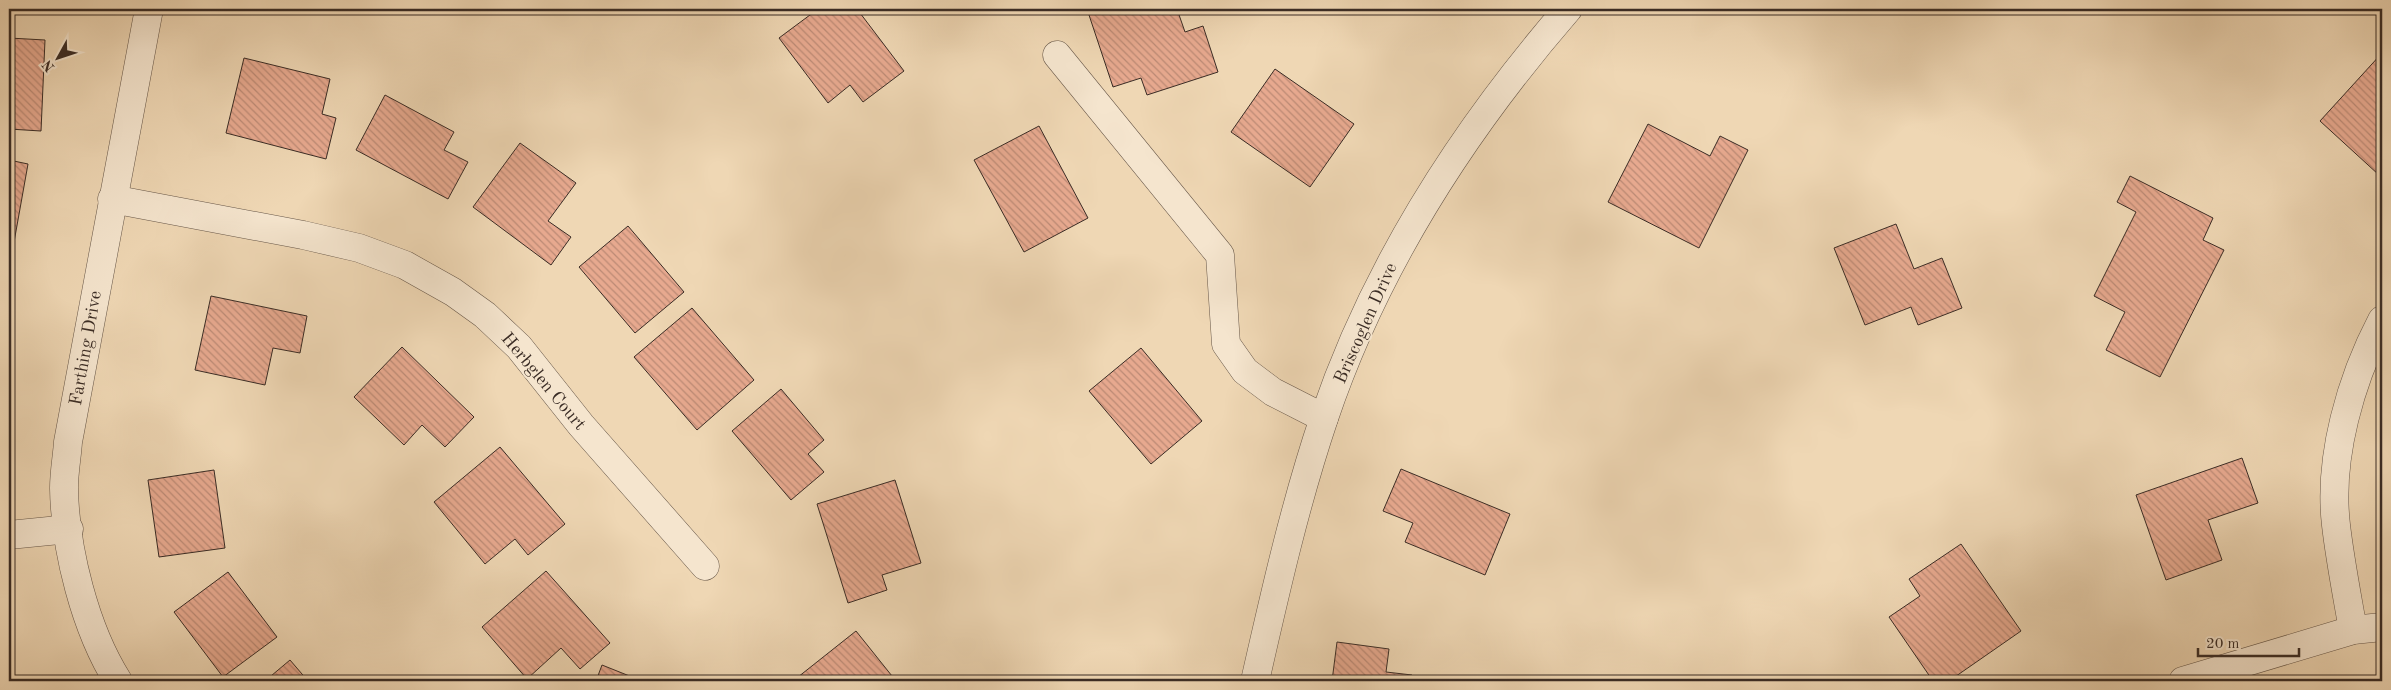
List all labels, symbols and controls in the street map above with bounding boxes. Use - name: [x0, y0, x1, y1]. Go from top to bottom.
- north arrow: [32, 32, 82, 82]
- text: N: [40, 57, 58, 74]
- street label: Briscoglen Drive: [1331, 260, 1401, 386]
- street label: Farthing Drive: [67, 290, 105, 407]
- street label: Herbglen Court: [497, 330, 589, 434]
- scale bar: [2198, 625, 2300, 657]
- text: 20 m: [2206, 637, 2240, 652]

